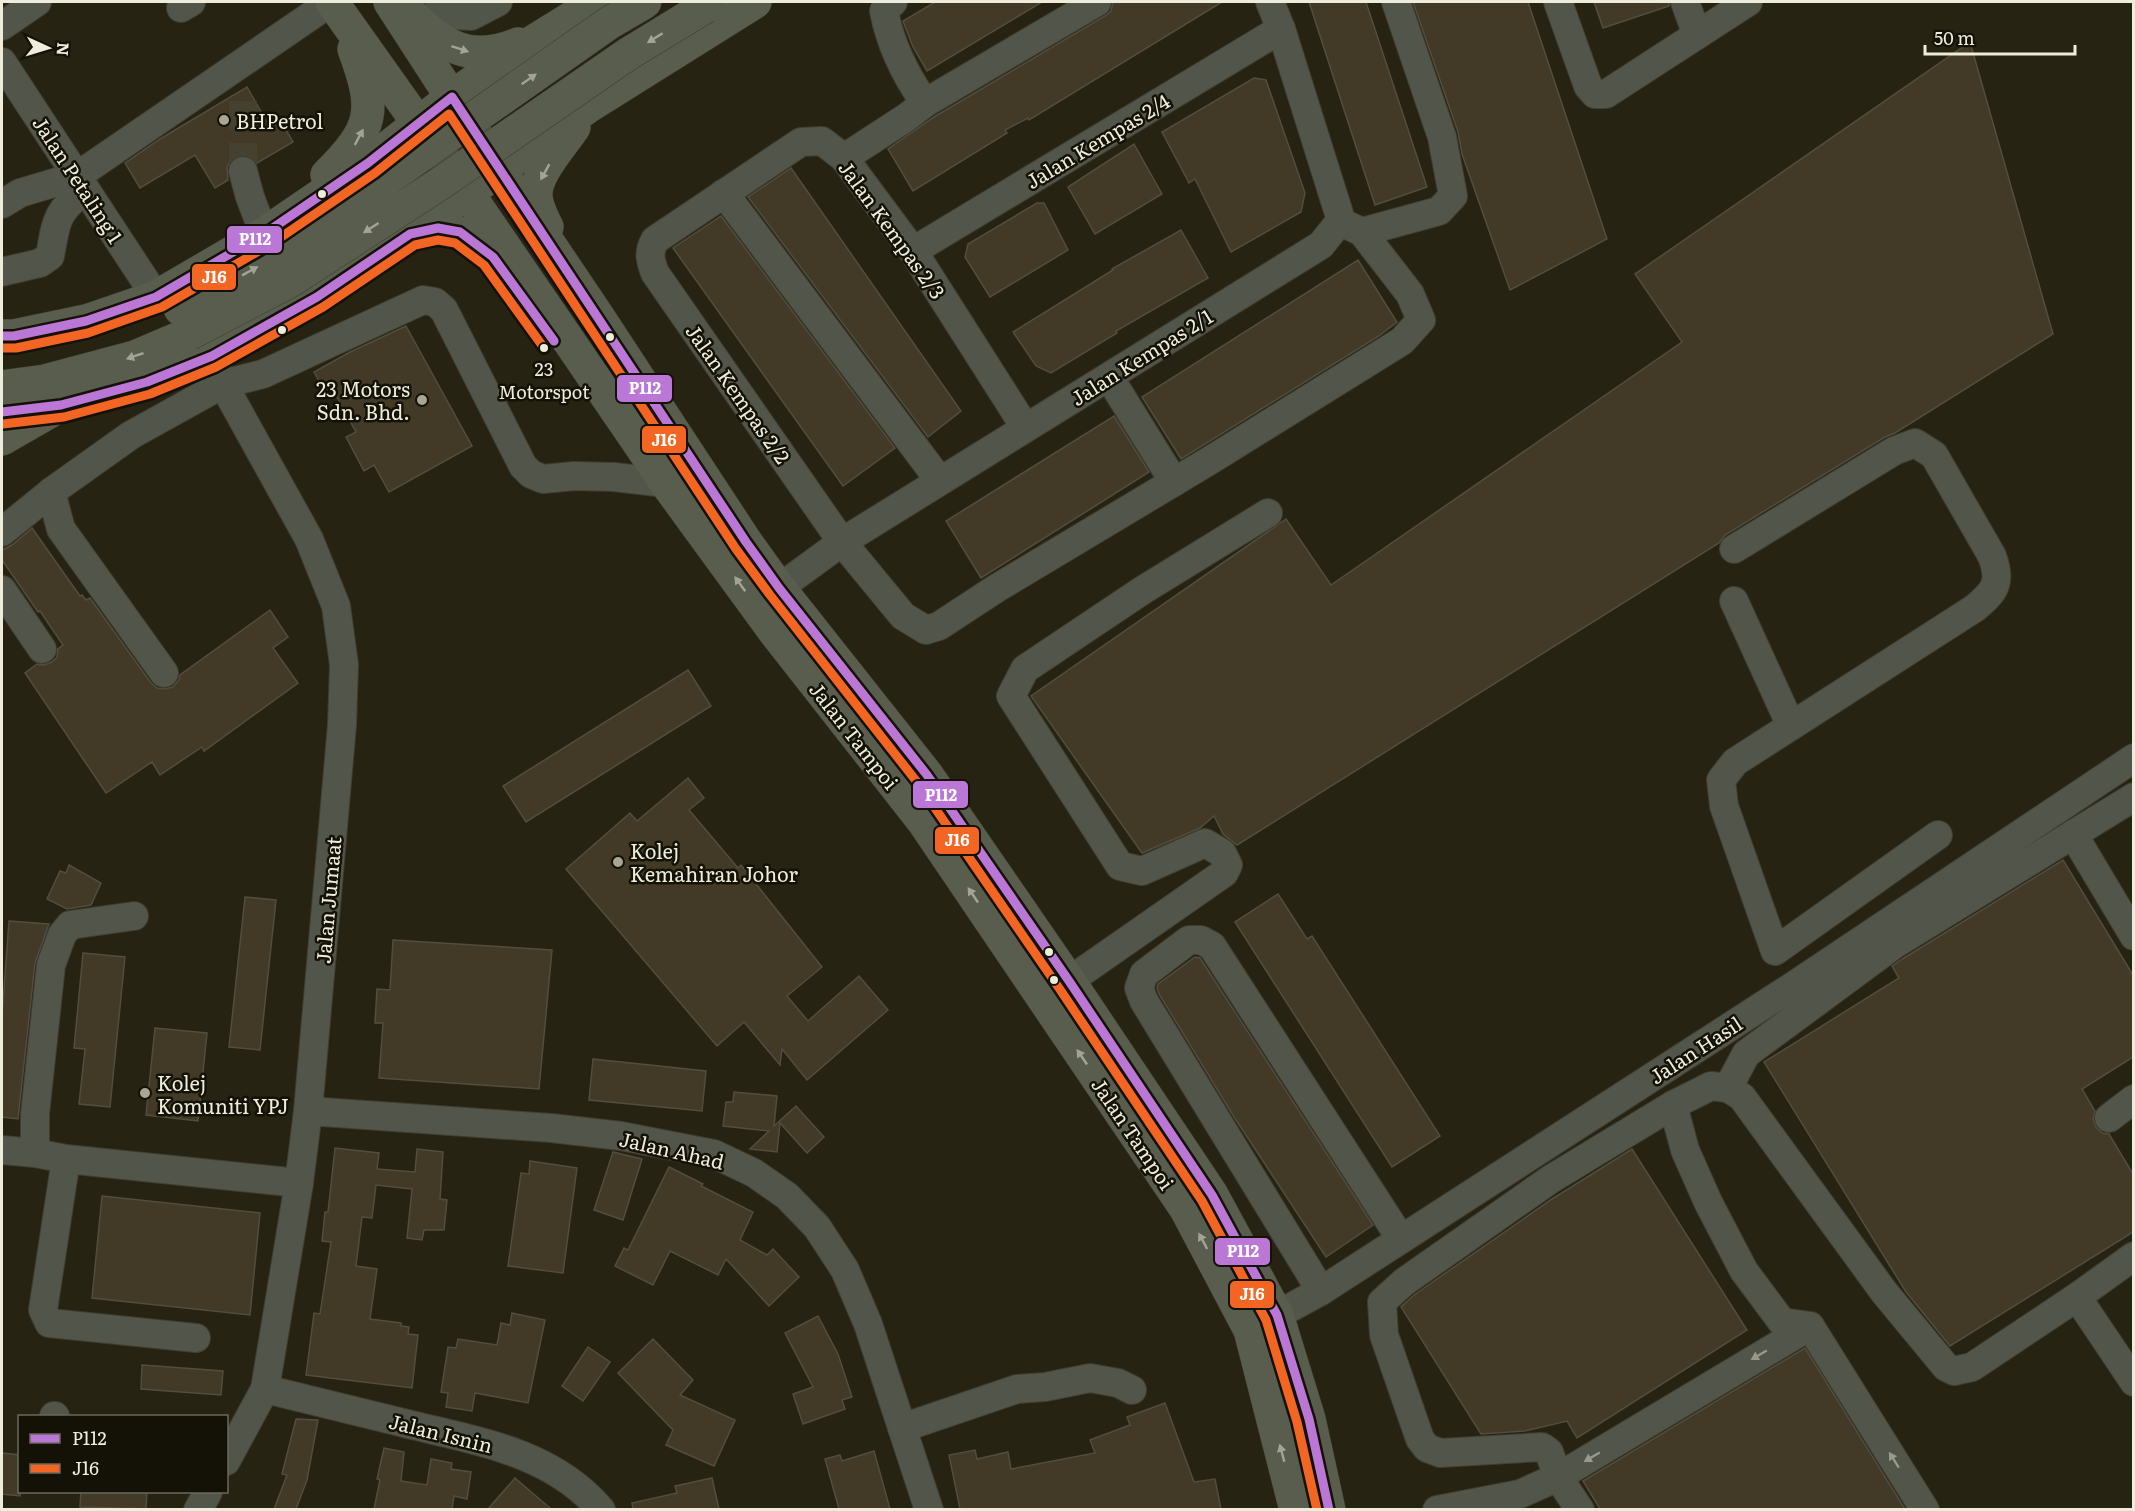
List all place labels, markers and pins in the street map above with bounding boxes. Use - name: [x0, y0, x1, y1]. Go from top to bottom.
- place label: BHPetrol: [236, 105, 323, 135]
- marker: BHPetrol: [217, 113, 231, 127]
- unlabelled marker: [316, 188, 328, 200]
- unlabelled marker: [276, 324, 288, 336]
- unlabelled marker: [604, 331, 616, 343]
- marker: 23 Motorspot: [538, 342, 550, 354]
- place label: 23 Motorspot: [499, 355, 590, 405]
- place label: 23 Motors Sdn. Bhd.: [316, 373, 410, 426]
- marker: 23 Motors Sdn. Bhd.: [415, 393, 429, 407]
- place label: Kolej Kemahiran Johor: [630, 835, 799, 888]
- marker: Kolej Kemahiran Johor: [611, 855, 625, 869]
- unlabelled marker: [1043, 946, 1055, 958]
- unlabelled marker: [1048, 974, 1060, 986]
- place label: Kolej Komuniti YPJ: [157, 1067, 289, 1120]
- marker: Kolej Komuniti YPJ: [138, 1086, 152, 1100]

